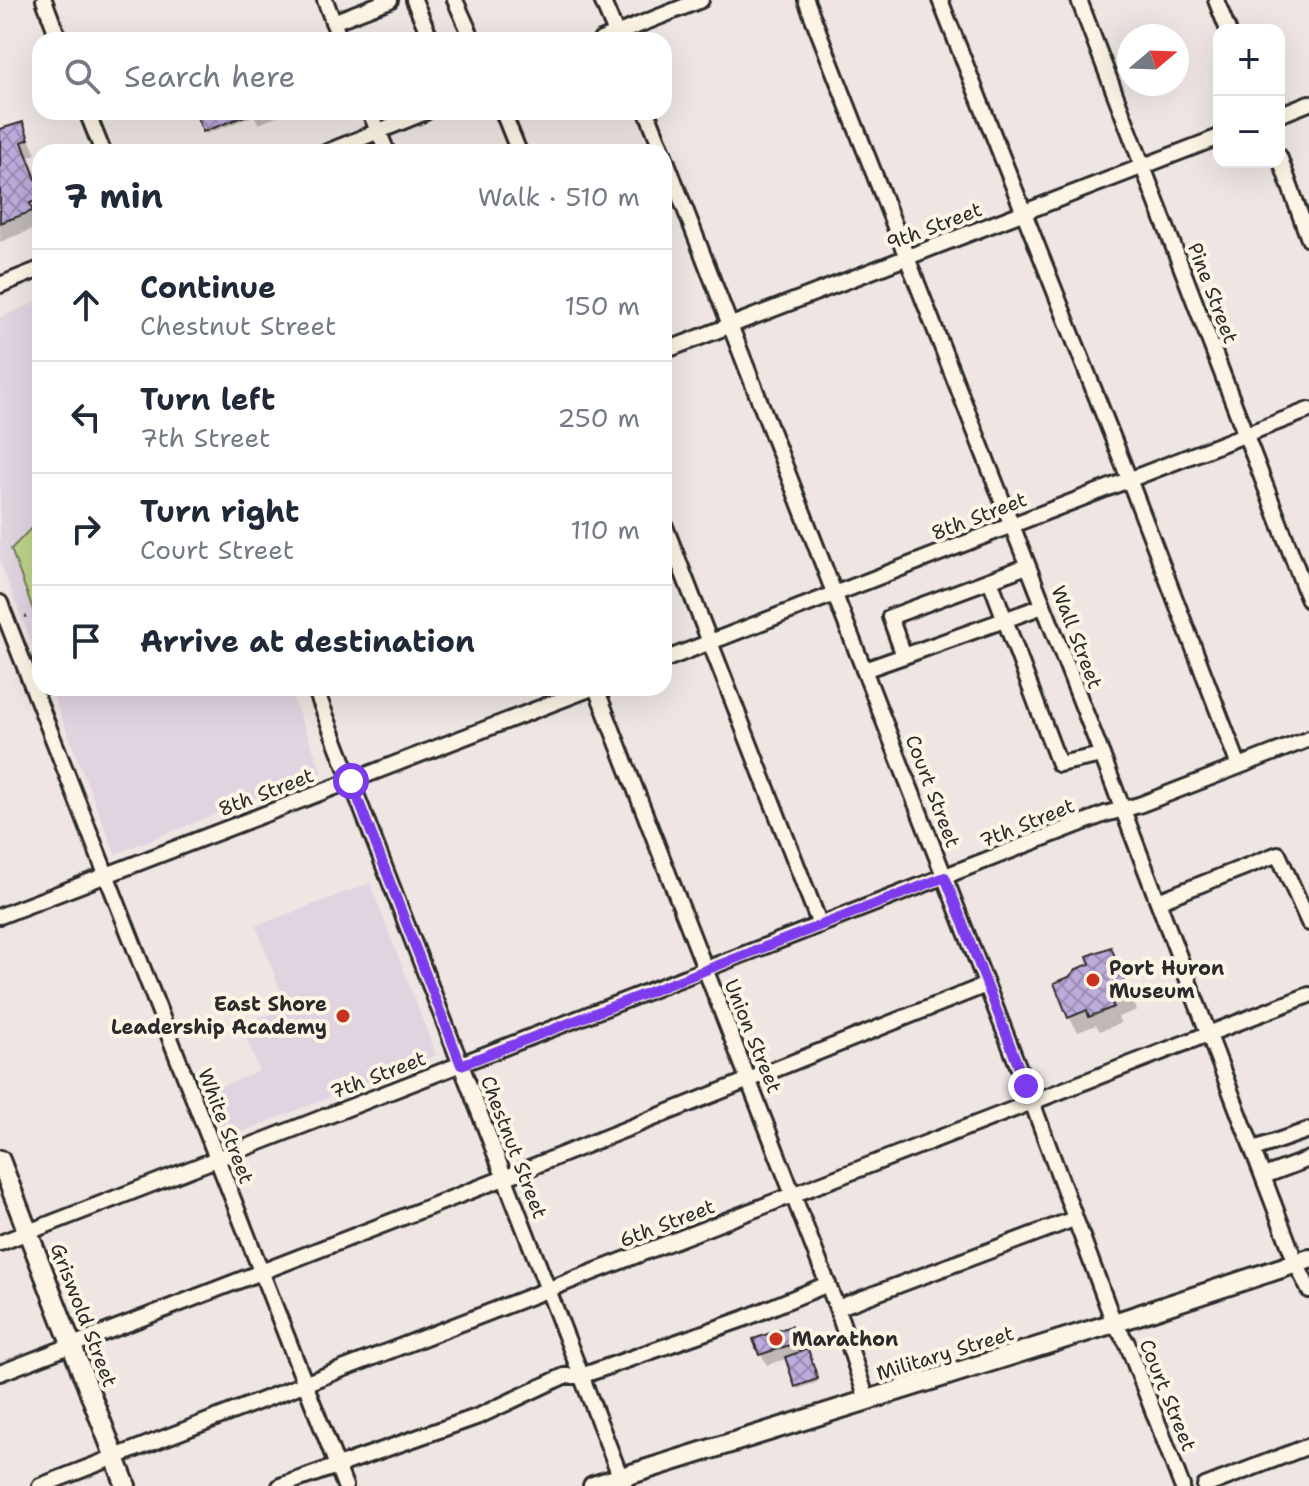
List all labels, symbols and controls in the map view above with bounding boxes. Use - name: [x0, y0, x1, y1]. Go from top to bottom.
- north arrow: [1117, 24, 1189, 96]
- map controls: [1213, 24, 1285, 168]
- button: +: [1213, 24, 1285, 96]
- search box: [32, 32, 672, 120]
- icon: search: [60, 54, 104, 98]
- text: Search here: [124, 56, 295, 97]
- button: −: [1213, 96, 1285, 168]
- text: 7 min: [64, 173, 163, 219]
- text: Walk · 510 m: [478, 179, 640, 214]
- street label: 9th Street: [883, 196, 985, 256]
- street label: Pine Street: [1182, 239, 1244, 347]
- text: Continue: [140, 267, 276, 308]
- icon: ahead: [64, 283, 108, 327]
- text: 150 m: [564, 288, 640, 323]
- text: Chestnut Street: [140, 308, 336, 343]
- text: Turn left: [140, 379, 275, 420]
- icon: left: [64, 395, 108, 439]
- text: 250 m: [557, 400, 640, 435]
- text: 7th Street: [140, 420, 270, 455]
- street label: 8th Street: [928, 486, 1030, 546]
- text: Turn right: [140, 491, 299, 532]
- icon: right: [64, 507, 108, 551]
- text: 110 m: [570, 512, 640, 547]
- text: Court Street: [140, 532, 294, 567]
- street label: Wall Street: [1045, 582, 1109, 692]
- icon: arrive: [64, 619, 108, 663]
- text: Arrive at destination: [140, 621, 475, 662]
- street label: Court Street: [900, 731, 966, 851]
- street label: 8th Street: [215, 762, 317, 822]
- route start: [333, 763, 369, 799]
- street label: 7th Street: [976, 792, 1078, 854]
- place label: Port Huron Museum: [1109, 955, 1224, 1004]
- marker: Port Huron Museum: [1084, 971, 1102, 989]
- street label: Union Street: [718, 975, 788, 1097]
- place label: East Shore Leadership Academy: [111, 991, 327, 1040]
- marker: East Shore Leadership Academy: [334, 1007, 352, 1025]
- street label: 7th Street: [327, 1045, 429, 1105]
- street label: White Street: [192, 1065, 260, 1187]
- route end: [1008, 1068, 1044, 1104]
- street label: Chestnut Street: [475, 1072, 553, 1222]
- street label: 6th Street: [616, 1193, 718, 1253]
- street label: Griswold Street: [45, 1239, 123, 1391]
- street label: Military Street: [873, 1320, 1017, 1386]
- place label: Marathon: [792, 1326, 898, 1352]
- marker: Marathon: [767, 1330, 785, 1348]
- street label: Court Street: [1134, 1335, 1202, 1455]

